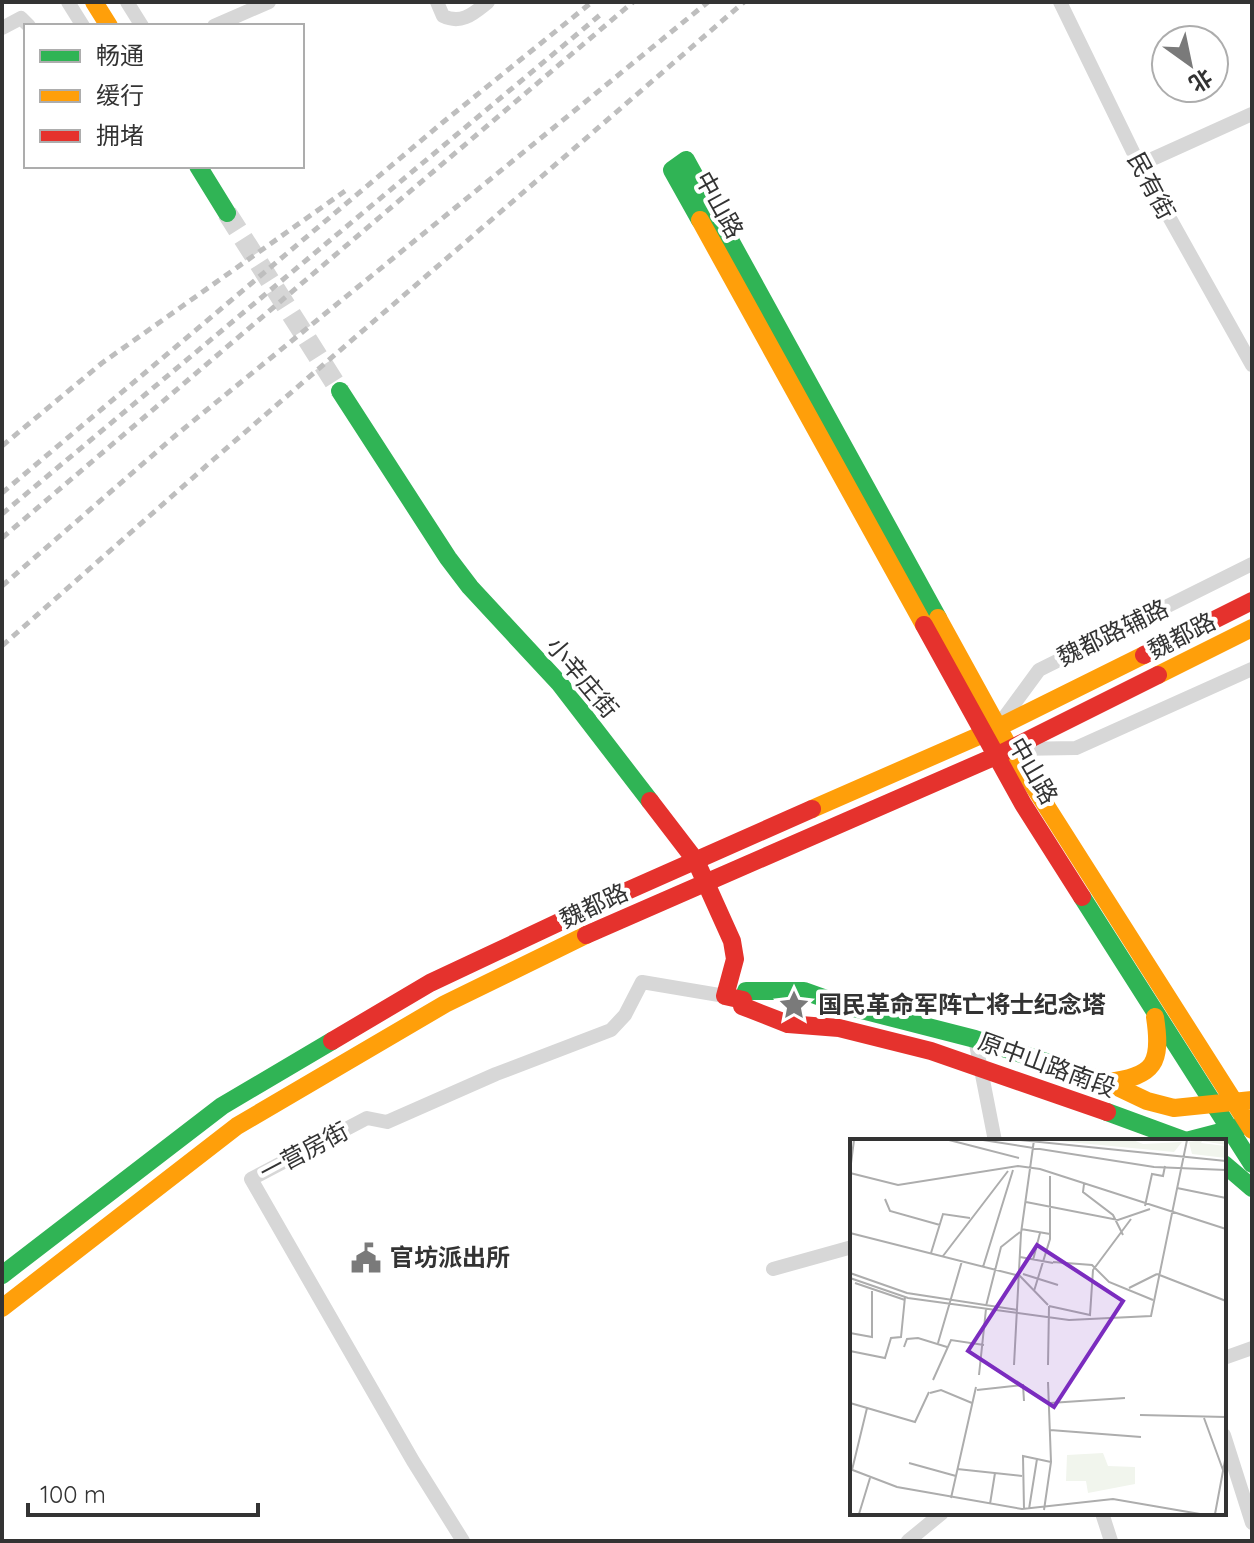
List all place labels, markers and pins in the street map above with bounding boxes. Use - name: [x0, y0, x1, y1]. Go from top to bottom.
- place icon: 国民革命军阵亡将士纪念塔: [777, 988, 811, 1022]
- place label: 国民革命军阵亡将士纪念塔: [818, 989, 1106, 1019]
- public building icon: 官坊派出所: [349, 1241, 383, 1275]
- place label: 官坊派出所: [390, 1242, 510, 1272]

